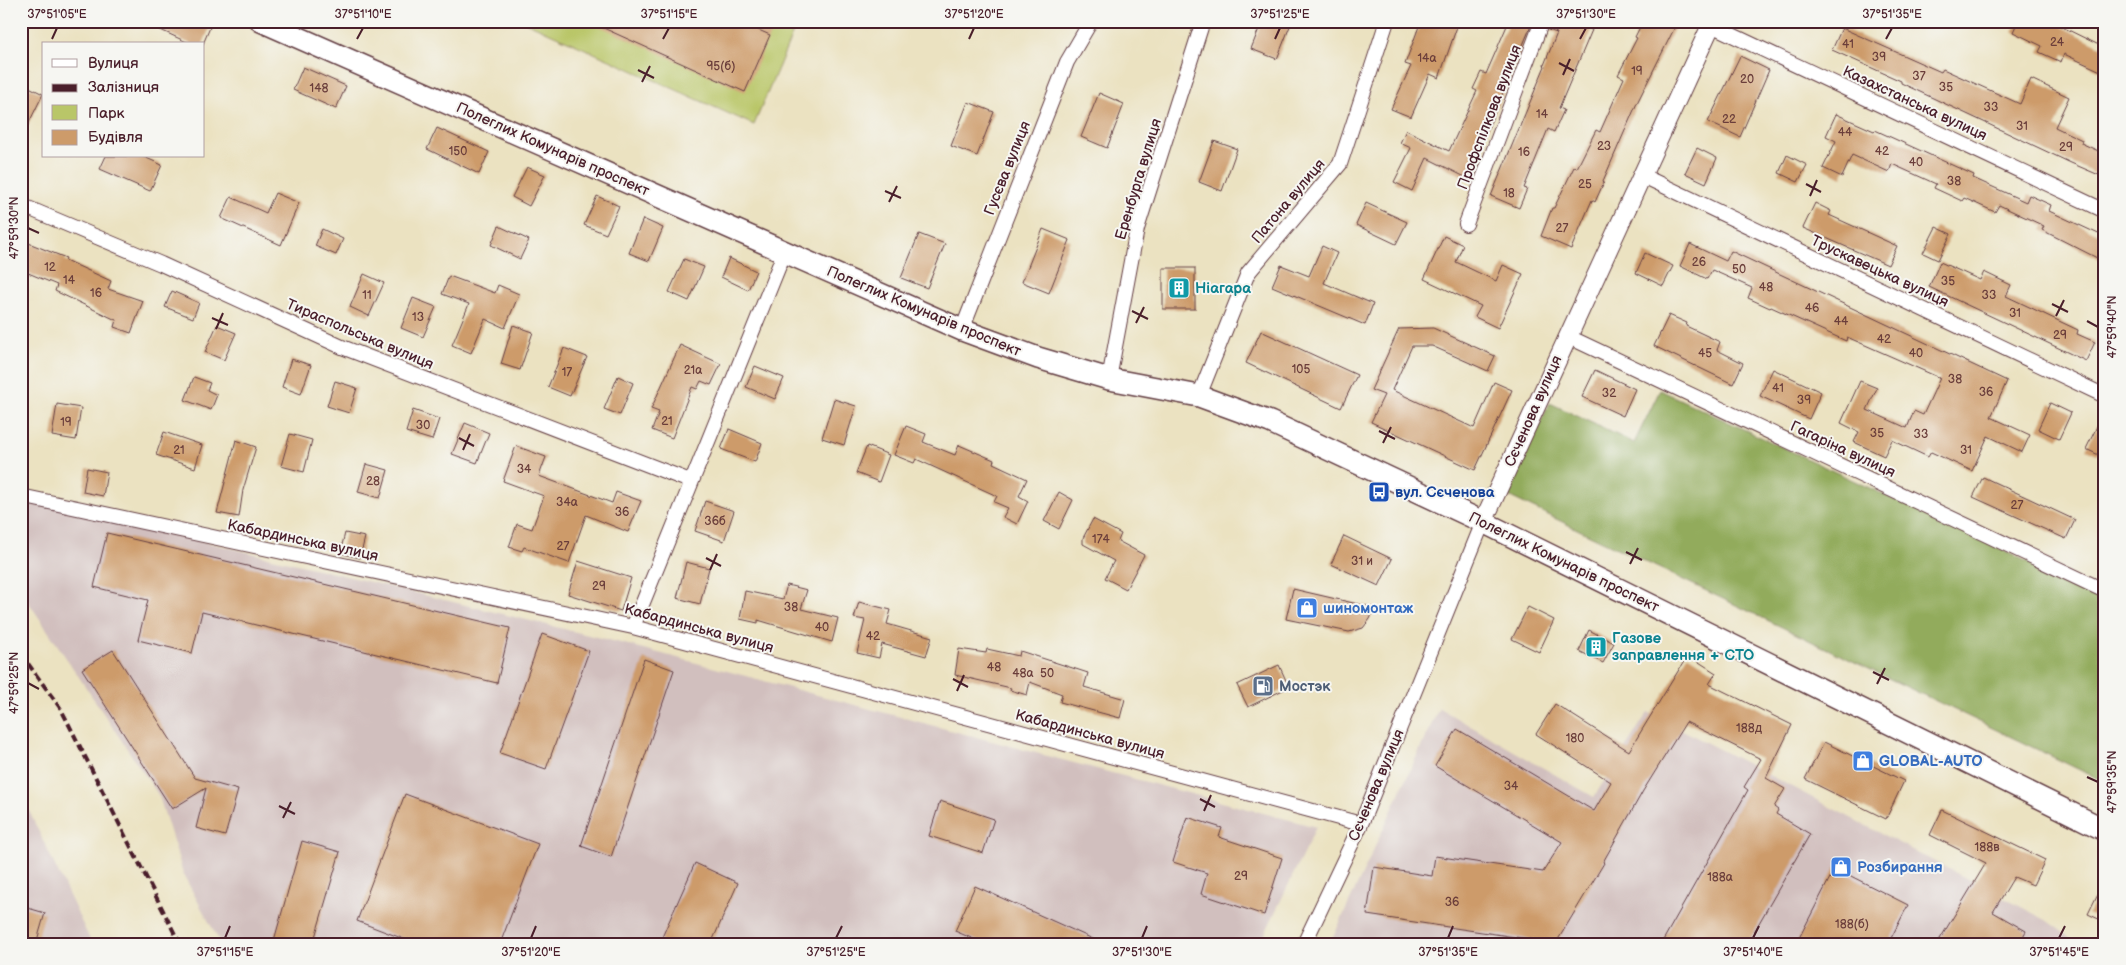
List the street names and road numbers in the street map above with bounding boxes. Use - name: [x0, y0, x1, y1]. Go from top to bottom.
- street label: Профспілкова вулиця: [1453, 42, 1526, 192]
- street label: Казахстанська вулиця: [1840, 62, 1990, 145]
- street label: Полеглих Комунарів проспект: [453, 98, 652, 201]
- street label: Еренбурга вулиця: [1111, 116, 1166, 242]
- street label: Гусєва вулиця: [980, 118, 1035, 218]
- street label: Патона вулиця: [1247, 155, 1329, 248]
- street label: Трускавецька вулиця: [1808, 231, 1952, 312]
- street label: Полеглих Комунарів проспект: [824, 262, 1024, 361]
- street label: Тираспольська вулиця: [283, 295, 436, 374]
- street label: Сєченова вулиця: [1500, 353, 1567, 470]
- street label: Гагаріна вулиця: [1787, 417, 1898, 482]
- street label: Полеглих Комунарів проспект: [1466, 508, 1662, 617]
- street label: Кабардинська вулиця: [226, 515, 380, 566]
- street label: Кабардинська вулиця: [622, 599, 776, 658]
- street label: Кабардинська вулиця: [1013, 705, 1167, 764]
- street label: Сєченова вулиця: [1344, 726, 1409, 844]

